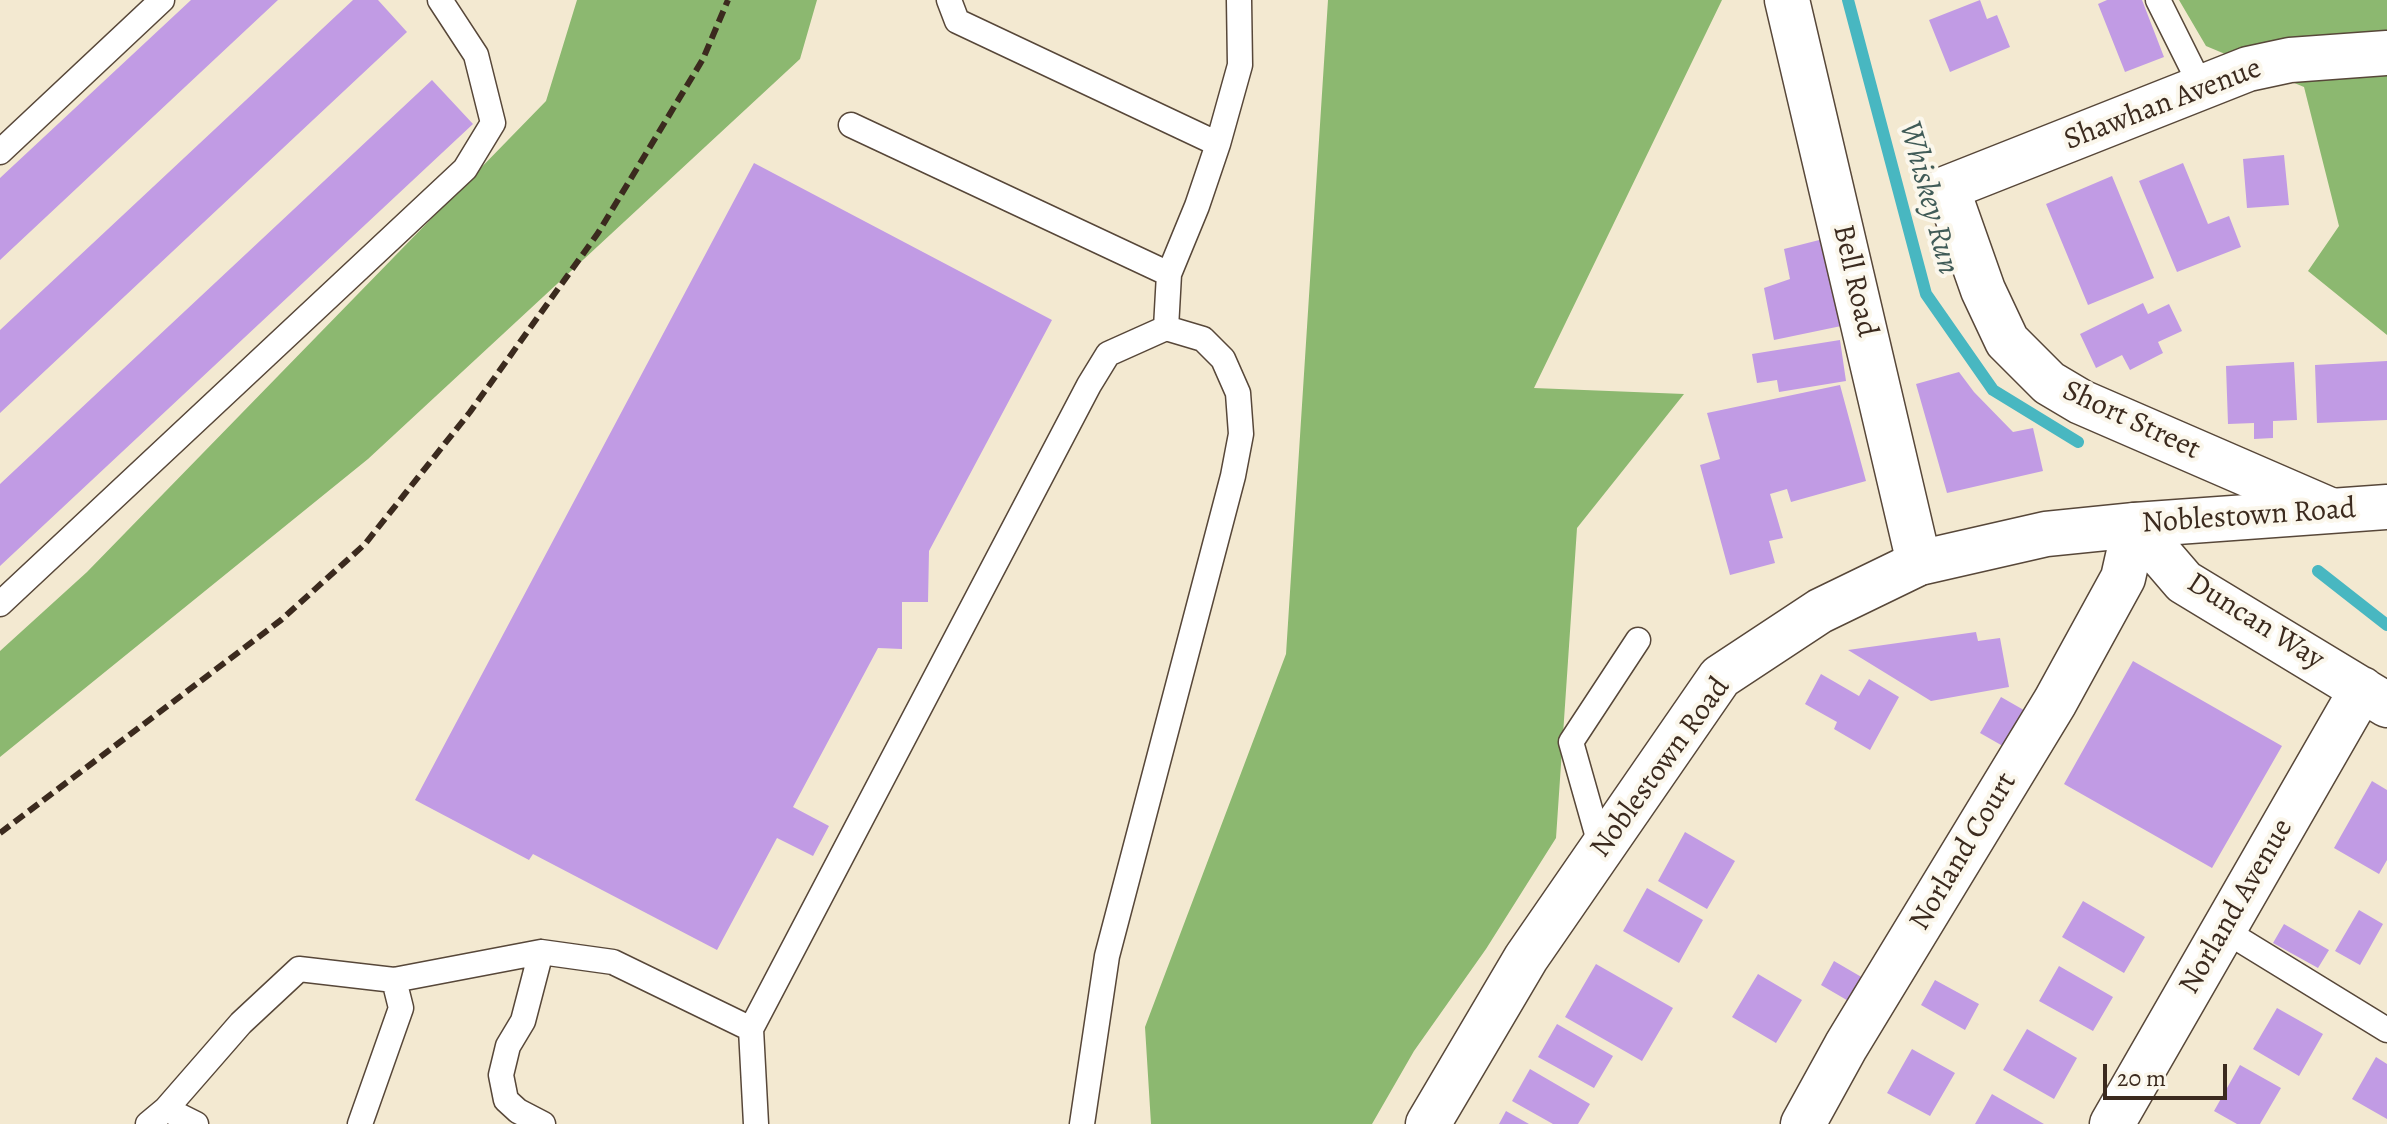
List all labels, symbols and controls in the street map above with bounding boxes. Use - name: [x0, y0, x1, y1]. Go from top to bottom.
- street label: Shawhan Avenue: [2060, 51, 2266, 159]
- water label: Whiskey Run: [1889, 117, 1967, 279]
- street label: Bell Road: [1824, 221, 1884, 341]
- street label: Short Street: [2056, 373, 2206, 469]
- street label: Noblestown Road: [2141, 492, 2357, 542]
- street label: Duncan Way: [2180, 566, 2330, 678]
- street label: Noblestown Road: [1583, 671, 1739, 865]
- street label: Norland Court: [1903, 766, 2025, 938]
- street label: Norland Avenue: [2172, 813, 2302, 1001]
- scale bar: [2107, 1048, 2231, 1098]
- text: 20 m: [2117, 1062, 2166, 1094]

